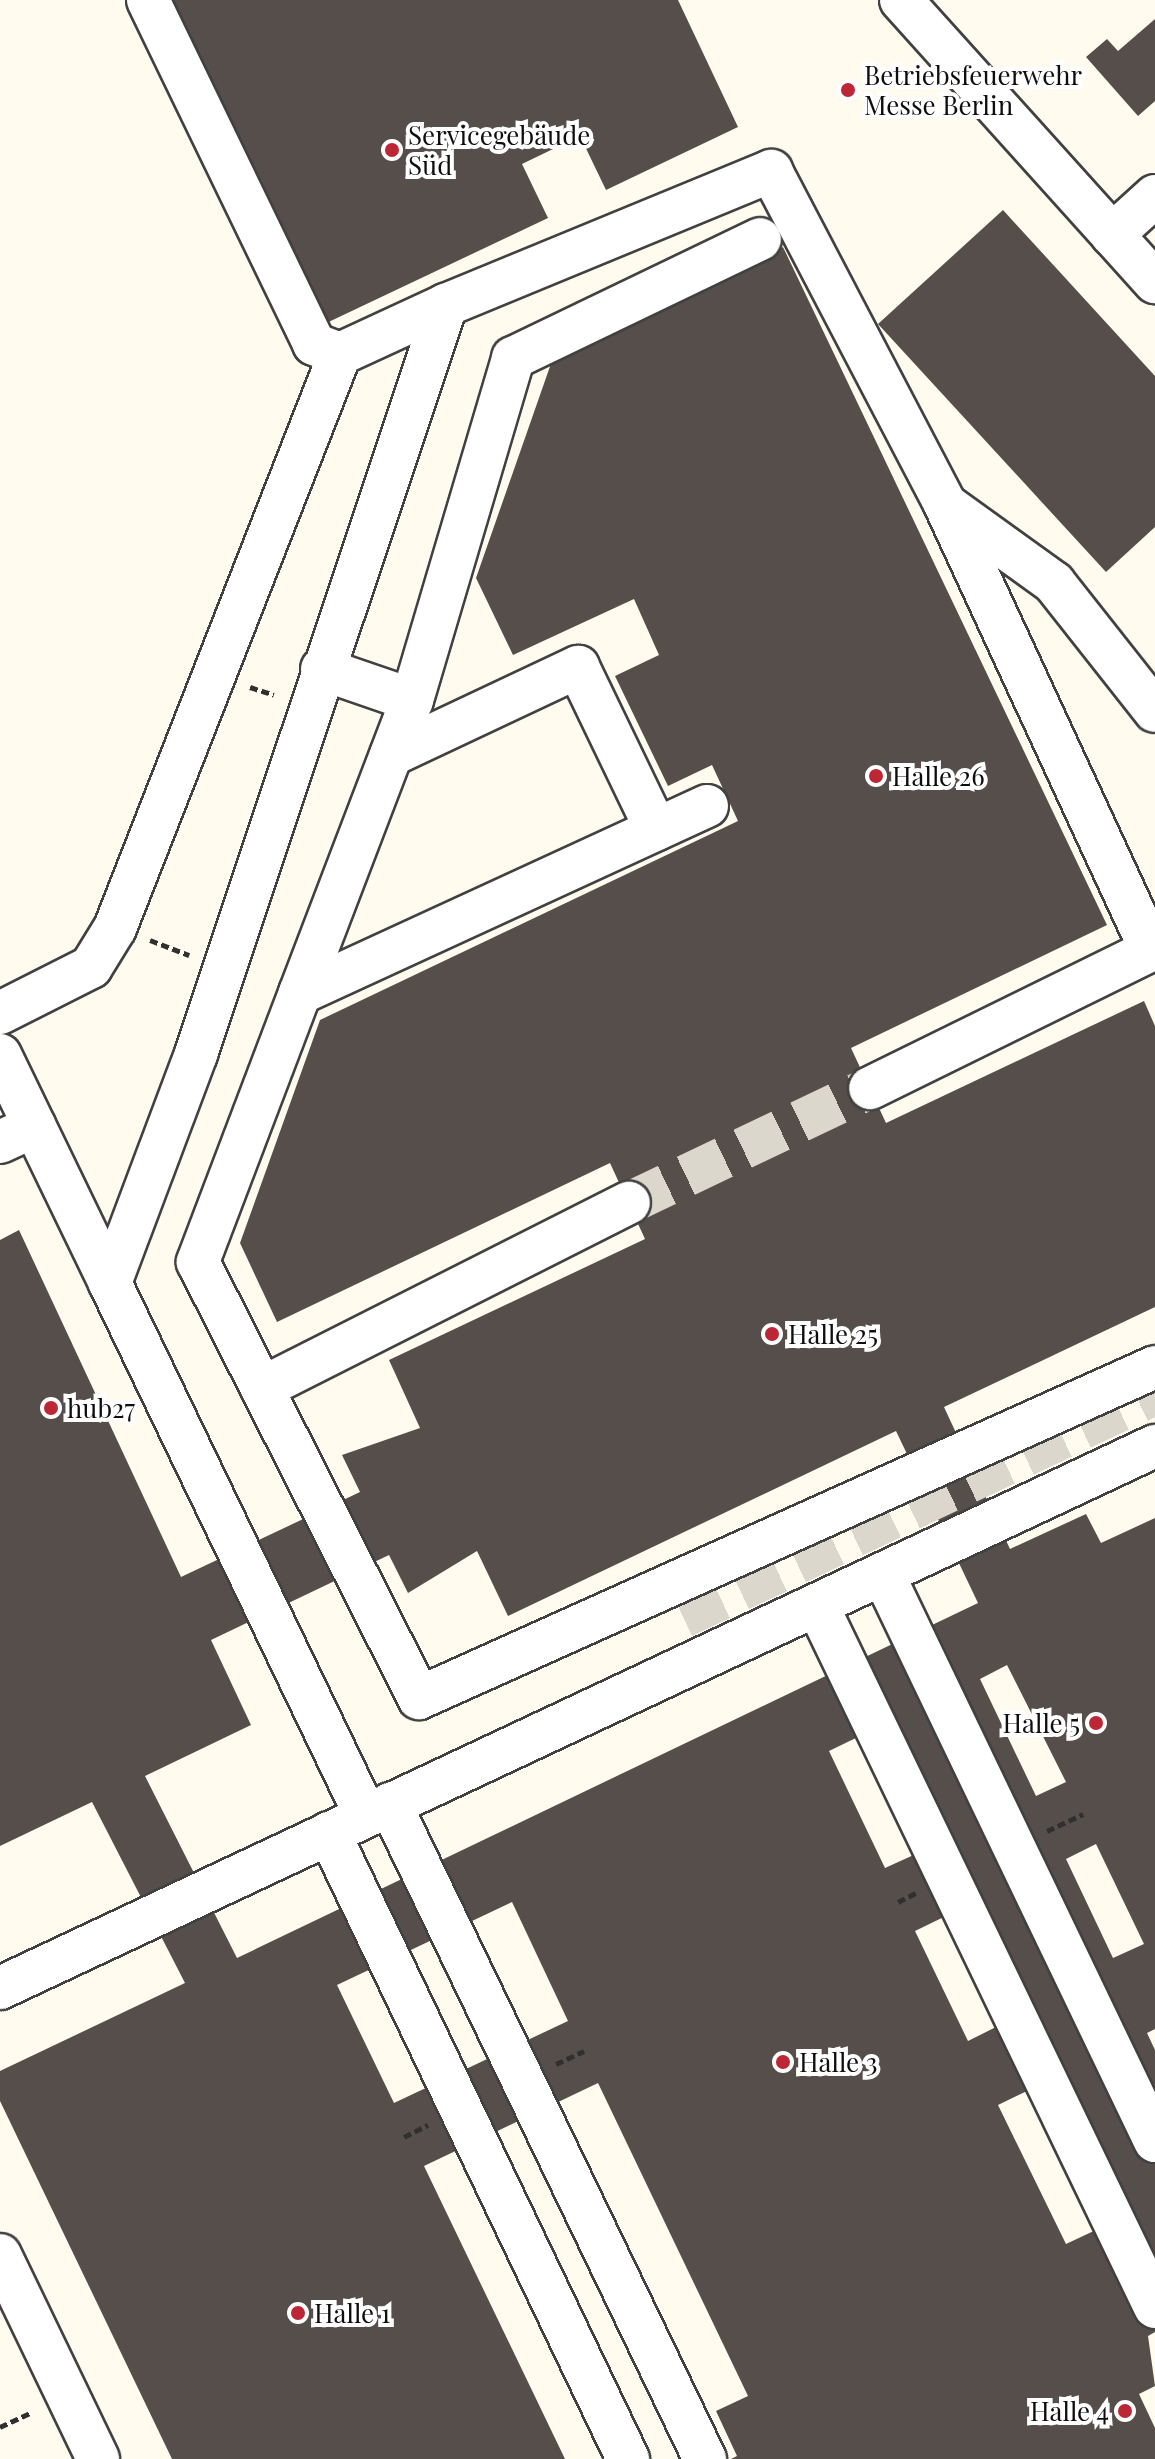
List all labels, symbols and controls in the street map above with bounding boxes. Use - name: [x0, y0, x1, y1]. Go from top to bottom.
- place label: Betriebsfeuerwehr Messe Berlin: [864, 59, 1082, 120]
- marker: Betriebsfeuerwehr Messe Berlin: [839, 81, 857, 99]
- place label: Servicegebäude Süd: [408, 119, 590, 180]
- marker: Servicegebäude Süd: [383, 141, 401, 159]
- place label: Halle 26: [892, 760, 985, 792]
- marker: Halle 26: [867, 767, 885, 785]
- place label: Halle 25: [788, 1318, 878, 1350]
- marker: Halle 25: [763, 1325, 781, 1343]
- place label: hub27: [67, 1392, 135, 1424]
- marker: hub27: [42, 1399, 60, 1417]
- place label: Halle 5: [1002, 1707, 1080, 1739]
- marker: Halle 5: [1087, 1714, 1105, 1732]
- place label: Halle 3: [799, 2046, 877, 2078]
- marker: Halle 3: [774, 2053, 792, 2071]
- place label: Halle 1: [314, 2297, 390, 2329]
- marker: Halle 1: [289, 2304, 307, 2322]
- place label: Halle 4: [1029, 2395, 1109, 2427]
- marker: Halle 4: [1116, 2402, 1134, 2420]

